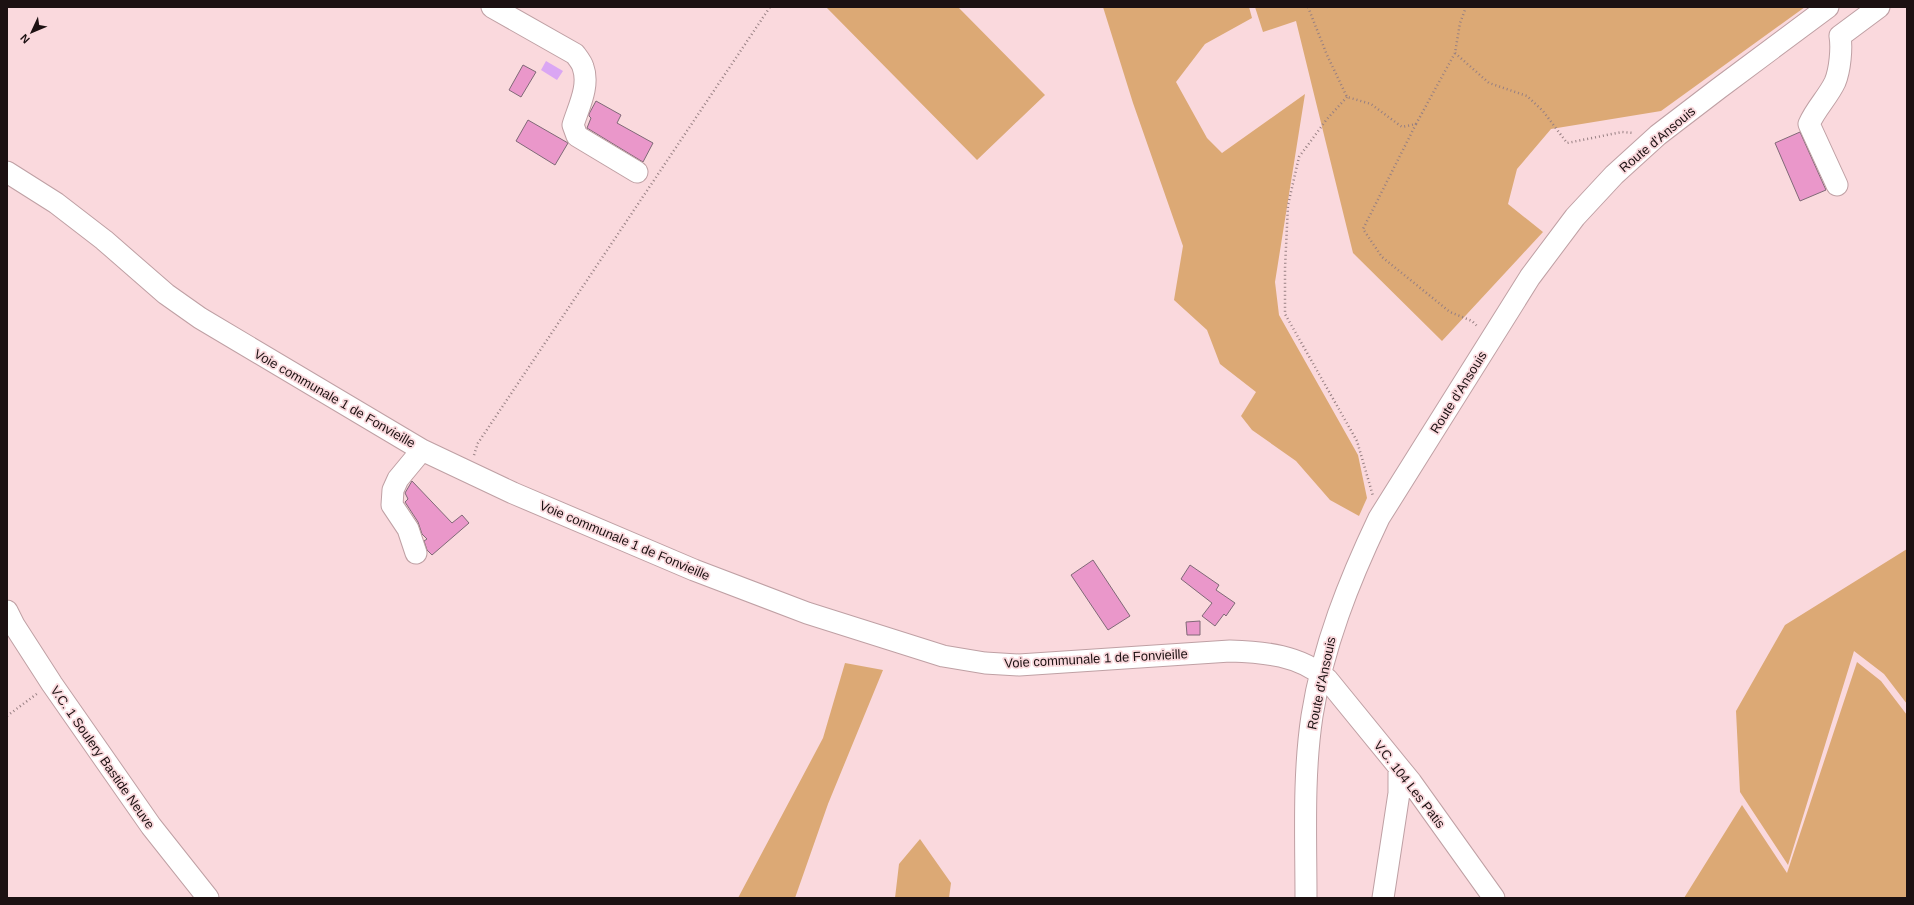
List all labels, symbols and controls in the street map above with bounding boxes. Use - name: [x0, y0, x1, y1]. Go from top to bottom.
- north arrow: [12, 12, 52, 52]
- text: N: [18, 32, 32, 46]
- street label: Route d'Ansouis: [1616, 103, 1699, 175]
- street label: Voie communale 1 de Fonvieille: [252, 346, 418, 451]
- street label: Route d'Ansouis: [1427, 348, 1490, 436]
- street label: Voie communale 1 de Fonvieille: [537, 498, 712, 583]
- street label: Route d'Ansouis: [1304, 635, 1339, 731]
- street label: Voie communale 1 de Fonvieille: [1004, 646, 1188, 671]
- street label: V.C. 1 Soulery Bastide Neuve: [47, 683, 158, 832]
- street label: V.C. 104 Les Patis: [1371, 738, 1449, 831]

